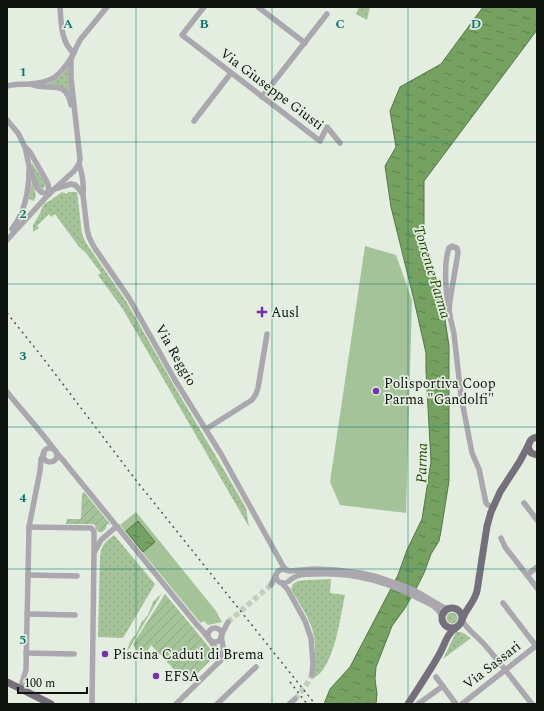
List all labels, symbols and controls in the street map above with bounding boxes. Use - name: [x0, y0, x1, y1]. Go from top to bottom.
- text: A: [63, 14, 73, 34]
- text: B: [199, 14, 209, 34]
- text: C: [335, 14, 345, 34]
- text: D: [471, 14, 481, 34]
- street label: Via Giuseppe Giusti: [216, 43, 328, 135]
- text: 1: [19, 62, 27, 82]
- text: 2: [19, 204, 27, 224]
- water label: Torrente Parma: [407, 222, 457, 322]
- place label: Ausl: [271, 302, 299, 323]
- marker: Ausl: [256, 306, 268, 318]
- street label: Via Reggio: [150, 320, 202, 390]
- text: 3: [19, 346, 27, 366]
- place label: Polisportiva Coop Parma "Gandolfi": [384, 373, 496, 410]
- marker: Polisportiva Coop Parma "Gandolfi": [371, 386, 381, 396]
- water label: Parma: [410, 442, 434, 483]
- text: 4: [19, 488, 27, 508]
- text: 5: [19, 630, 27, 650]
- street label: Via Sassari: [459, 636, 525, 694]
- place label: Piscina Caduti di Brema: [113, 644, 264, 665]
- marker: Piscina Caduti di Brema: [100, 649, 110, 659]
- place label: EFSA: [164, 666, 200, 687]
- scale bar: [18, 669, 87, 695]
- marker: EFSA: [151, 671, 161, 681]
- text: 100 m: [24, 674, 55, 693]

